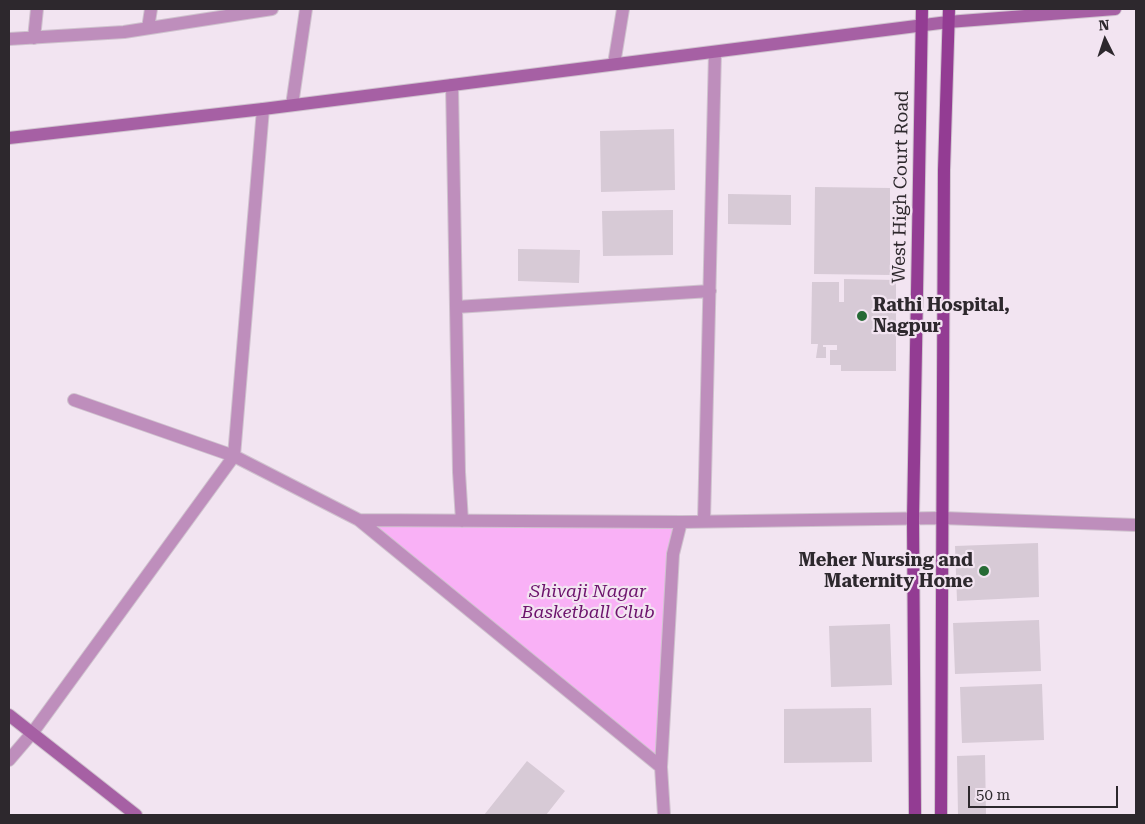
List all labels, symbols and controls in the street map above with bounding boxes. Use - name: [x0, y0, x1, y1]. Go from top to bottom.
- north arrow: [1080, 15, 1130, 65]
- text: N: [1098, 17, 1110, 33]
- street label: West High Court Road: [889, 90, 913, 284]
- place label: Rathi Hospital, Nagpur: [873, 295, 1010, 338]
- marker: Rathi Hospital, Nagpur: [855, 309, 869, 323]
- place label: Meher Nursing and Maternity Home: [799, 550, 973, 592]
- marker: Meher Nursing and Maternity Home: [977, 564, 991, 578]
- park label: Shivaji Nagar Basketball Club: [521, 581, 655, 624]
- scale bar: [970, 776, 1120, 808]
- text: 50 m: [976, 786, 1010, 804]

